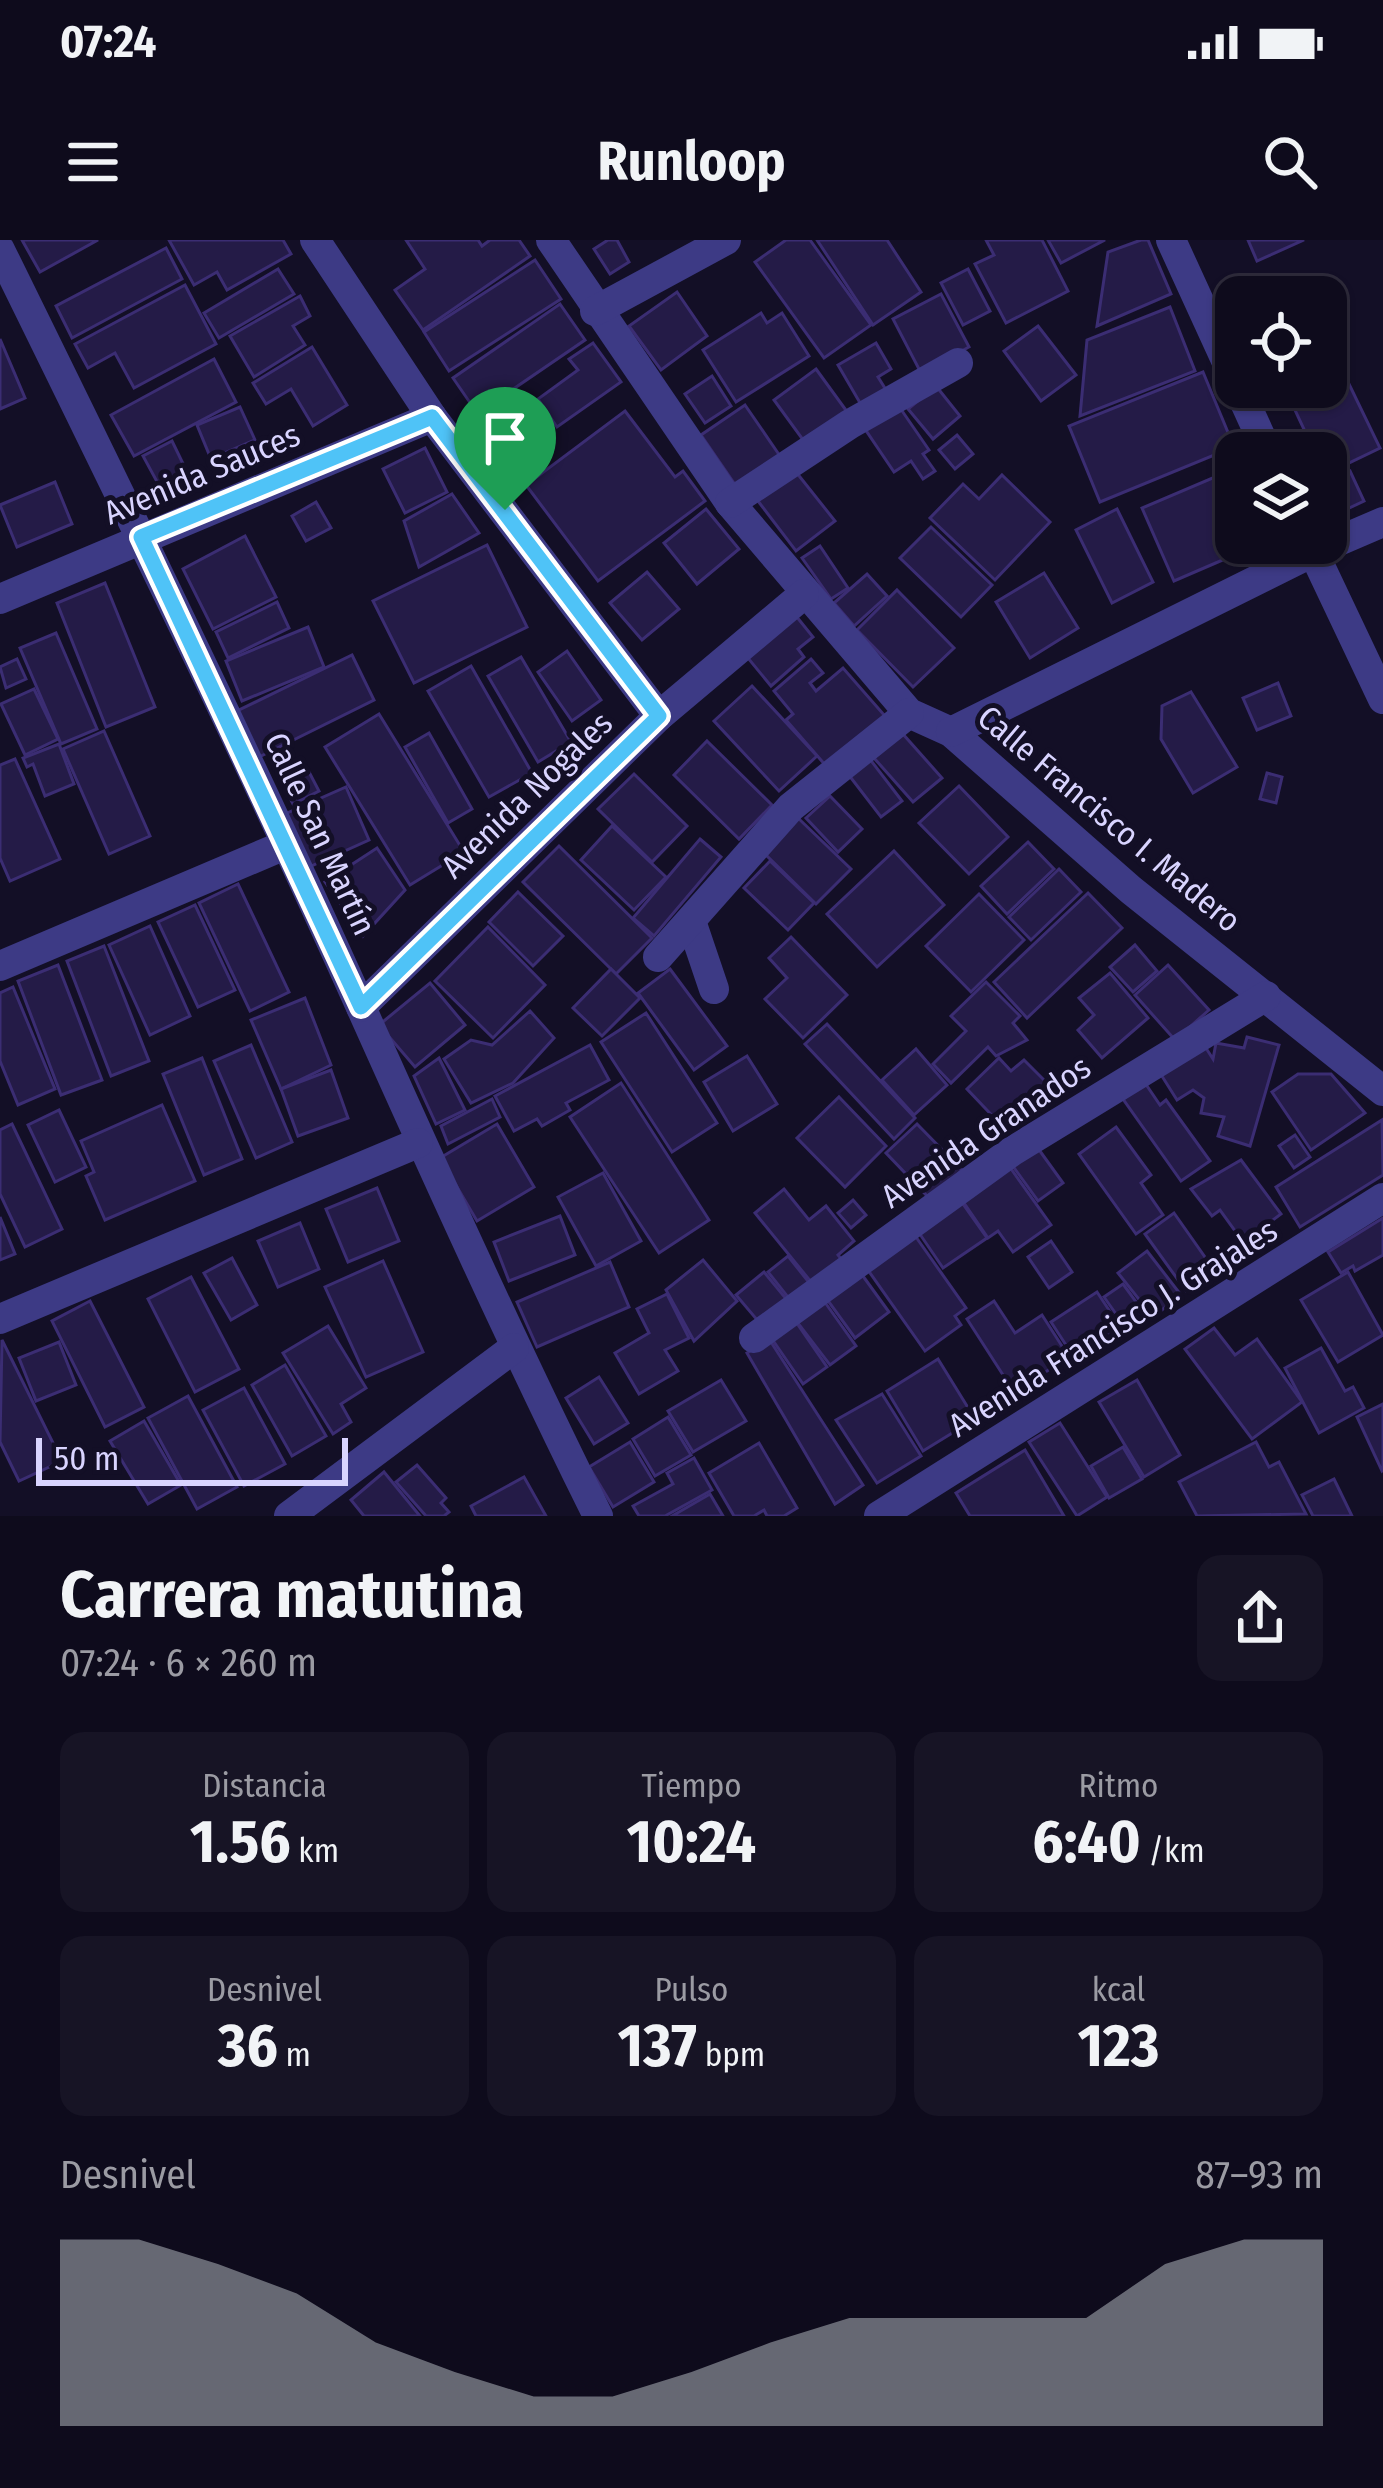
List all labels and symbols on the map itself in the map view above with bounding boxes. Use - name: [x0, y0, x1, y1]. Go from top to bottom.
- pin: [454, 387, 556, 510]
- street label: Avenida Sauces: [98, 415, 306, 533]
- street label: Calle Francisco I. Madero: [969, 697, 1249, 941]
- street label: Avenida Nogales: [433, 703, 621, 887]
- street label: Calle San Martín: [256, 726, 384, 942]
- street label: Avenida Granados: [874, 1047, 1098, 1217]
- street label: Avenida Francisco J. Grajales: [941, 1210, 1285, 1446]
- scale bar: [36, 1432, 348, 1485]

